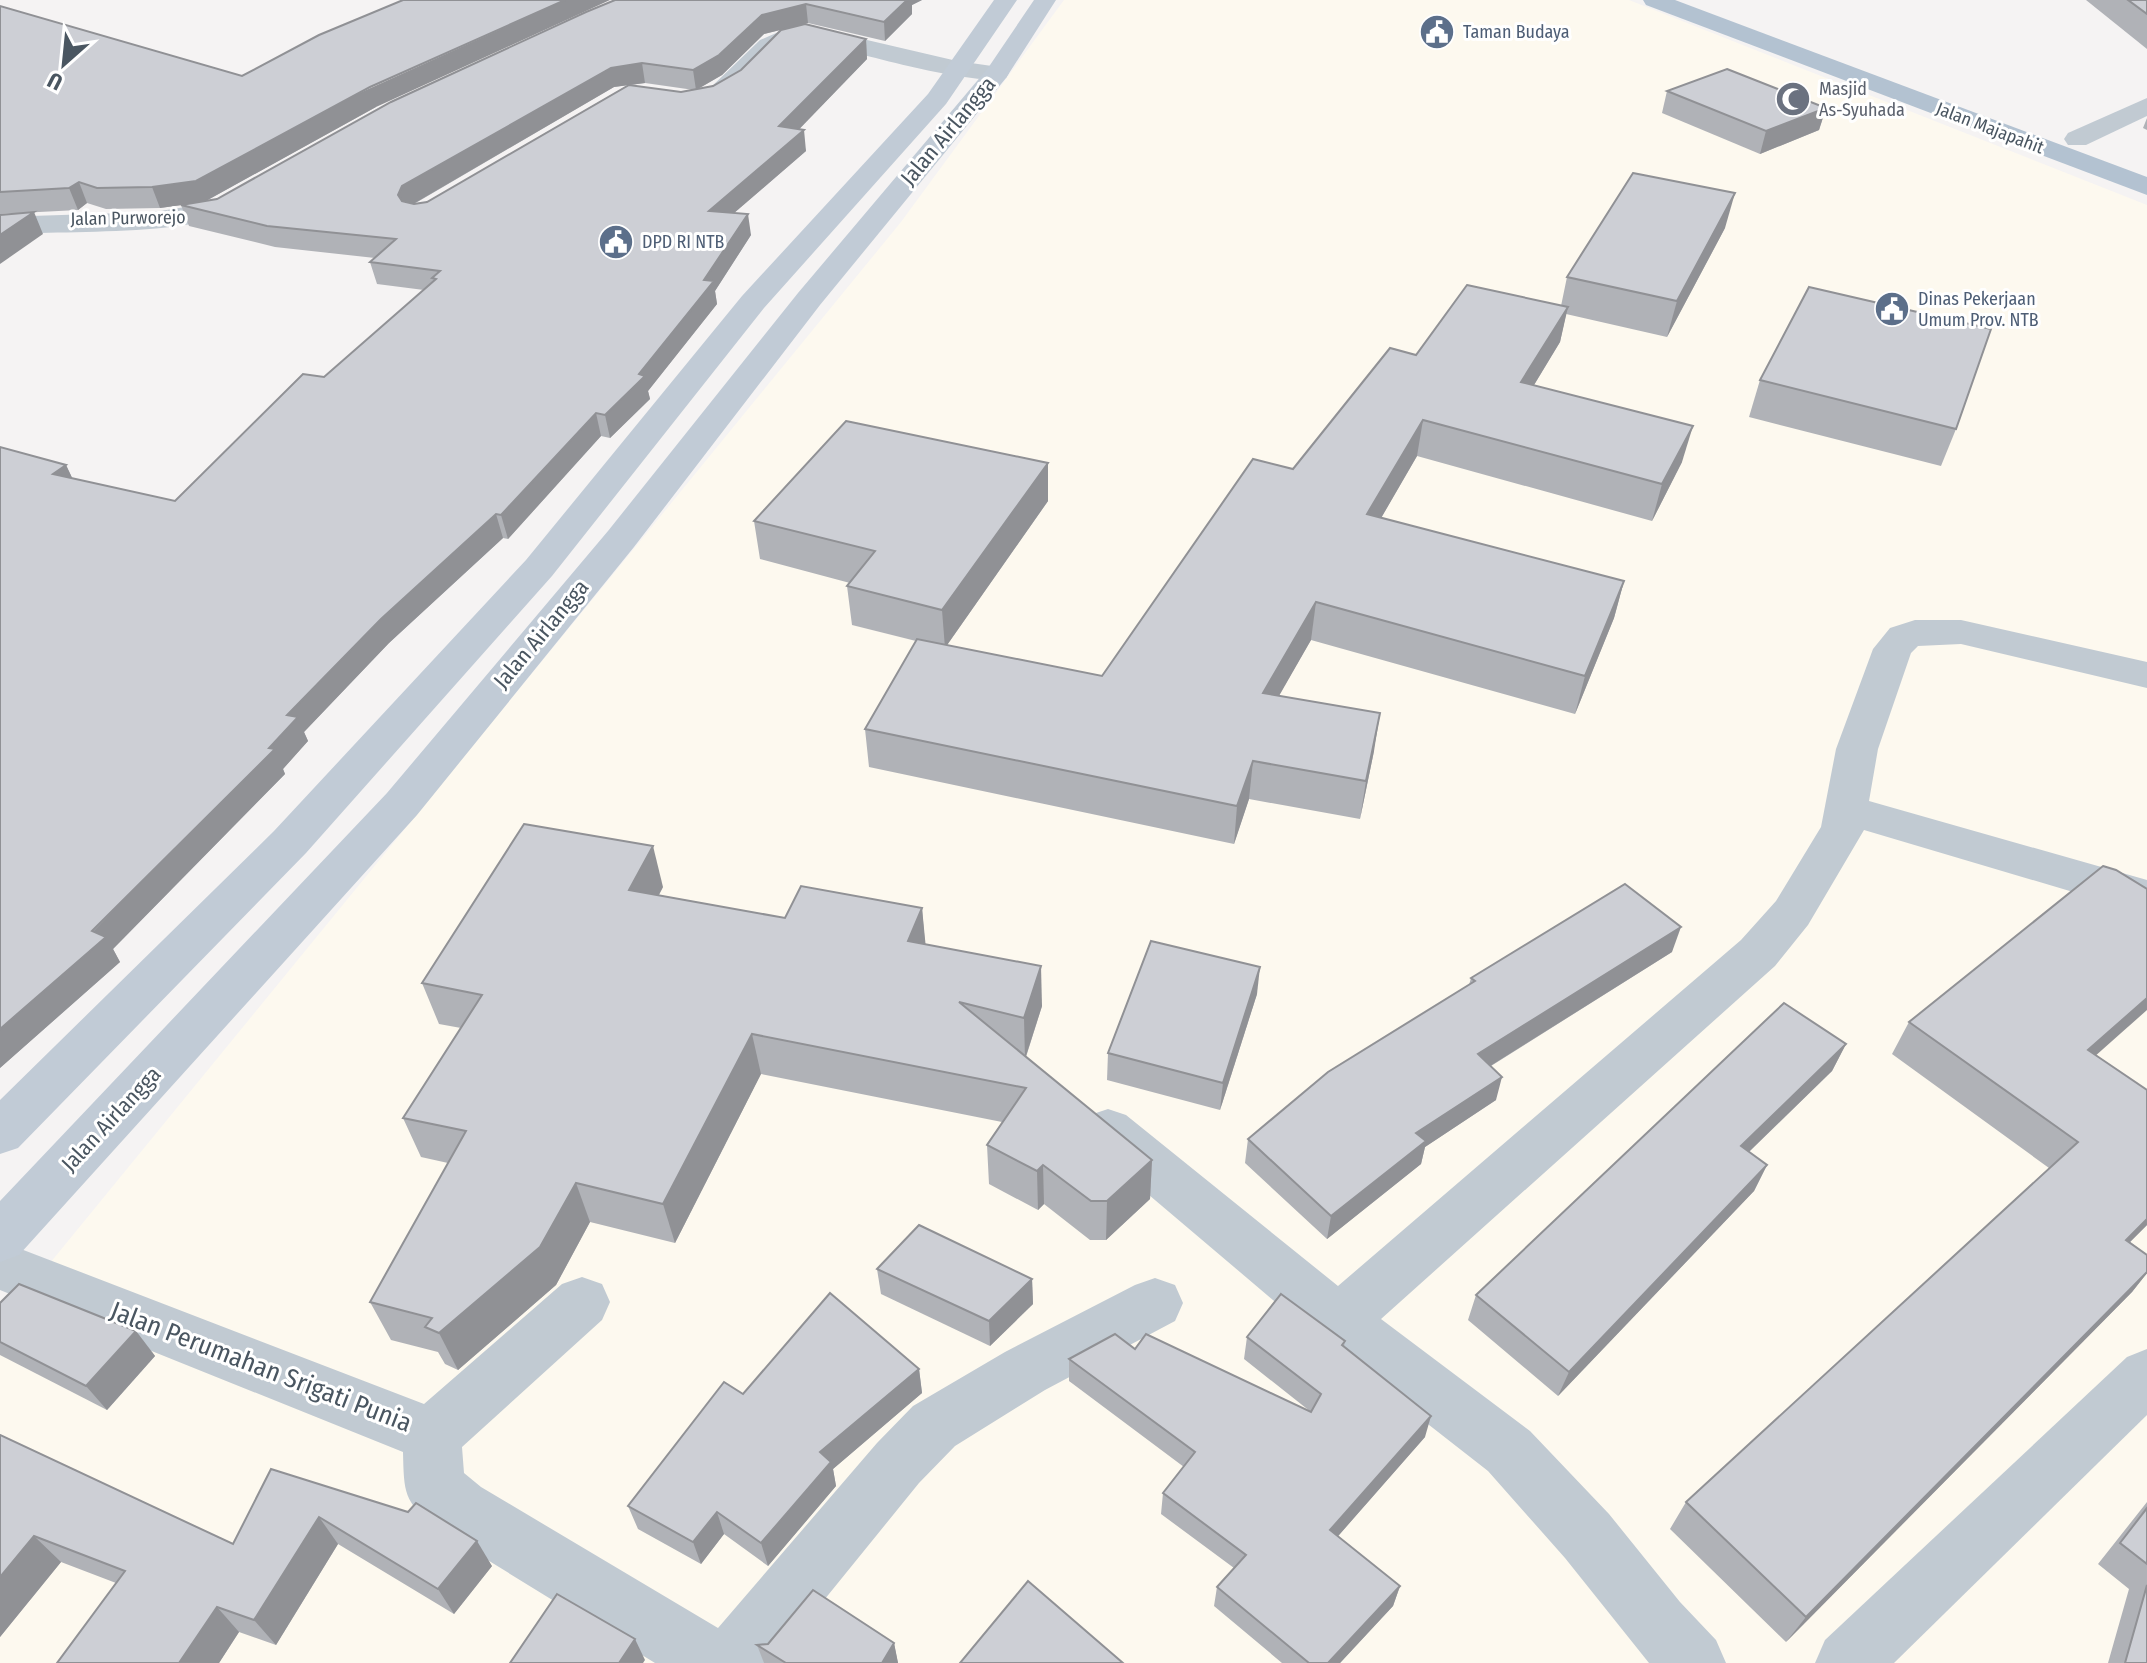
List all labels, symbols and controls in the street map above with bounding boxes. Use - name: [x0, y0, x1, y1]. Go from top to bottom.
- public building icon: Taman Budaya: [1418, 13, 1456, 51]
- place label: Taman Budaya: [1463, 21, 1570, 43]
- north arrow: [24, 24, 104, 104]
- text: U: [43, 66, 67, 96]
- street label: Jalan Airlangga: [895, 71, 1001, 191]
- place label: Masjid As-Syuhada: [1819, 78, 1905, 121]
- mosque icon: Masjid As-Syuhada: [1774, 80, 1812, 118]
- street label: Jalan Majapahit: [1933, 97, 2047, 159]
- street label: Jalan Purworejo: [70, 206, 186, 230]
- public building icon: DPD RI NTB: [597, 223, 635, 261]
- place label: DPD RI NTB: [642, 231, 725, 253]
- place label: Dinas Pekerjaan Umum Prov. NTB: [1918, 288, 2039, 331]
- public building icon: Dinas Pekerjaan Umum Prov. NTB: [1873, 290, 1911, 328]
- street label: Jalan Airlangga: [488, 574, 594, 694]
- street label: Jalan Airlangga: [56, 1061, 166, 1177]
- street label: Jalan Perumahan Srigati Punia: [106, 1295, 416, 1439]

